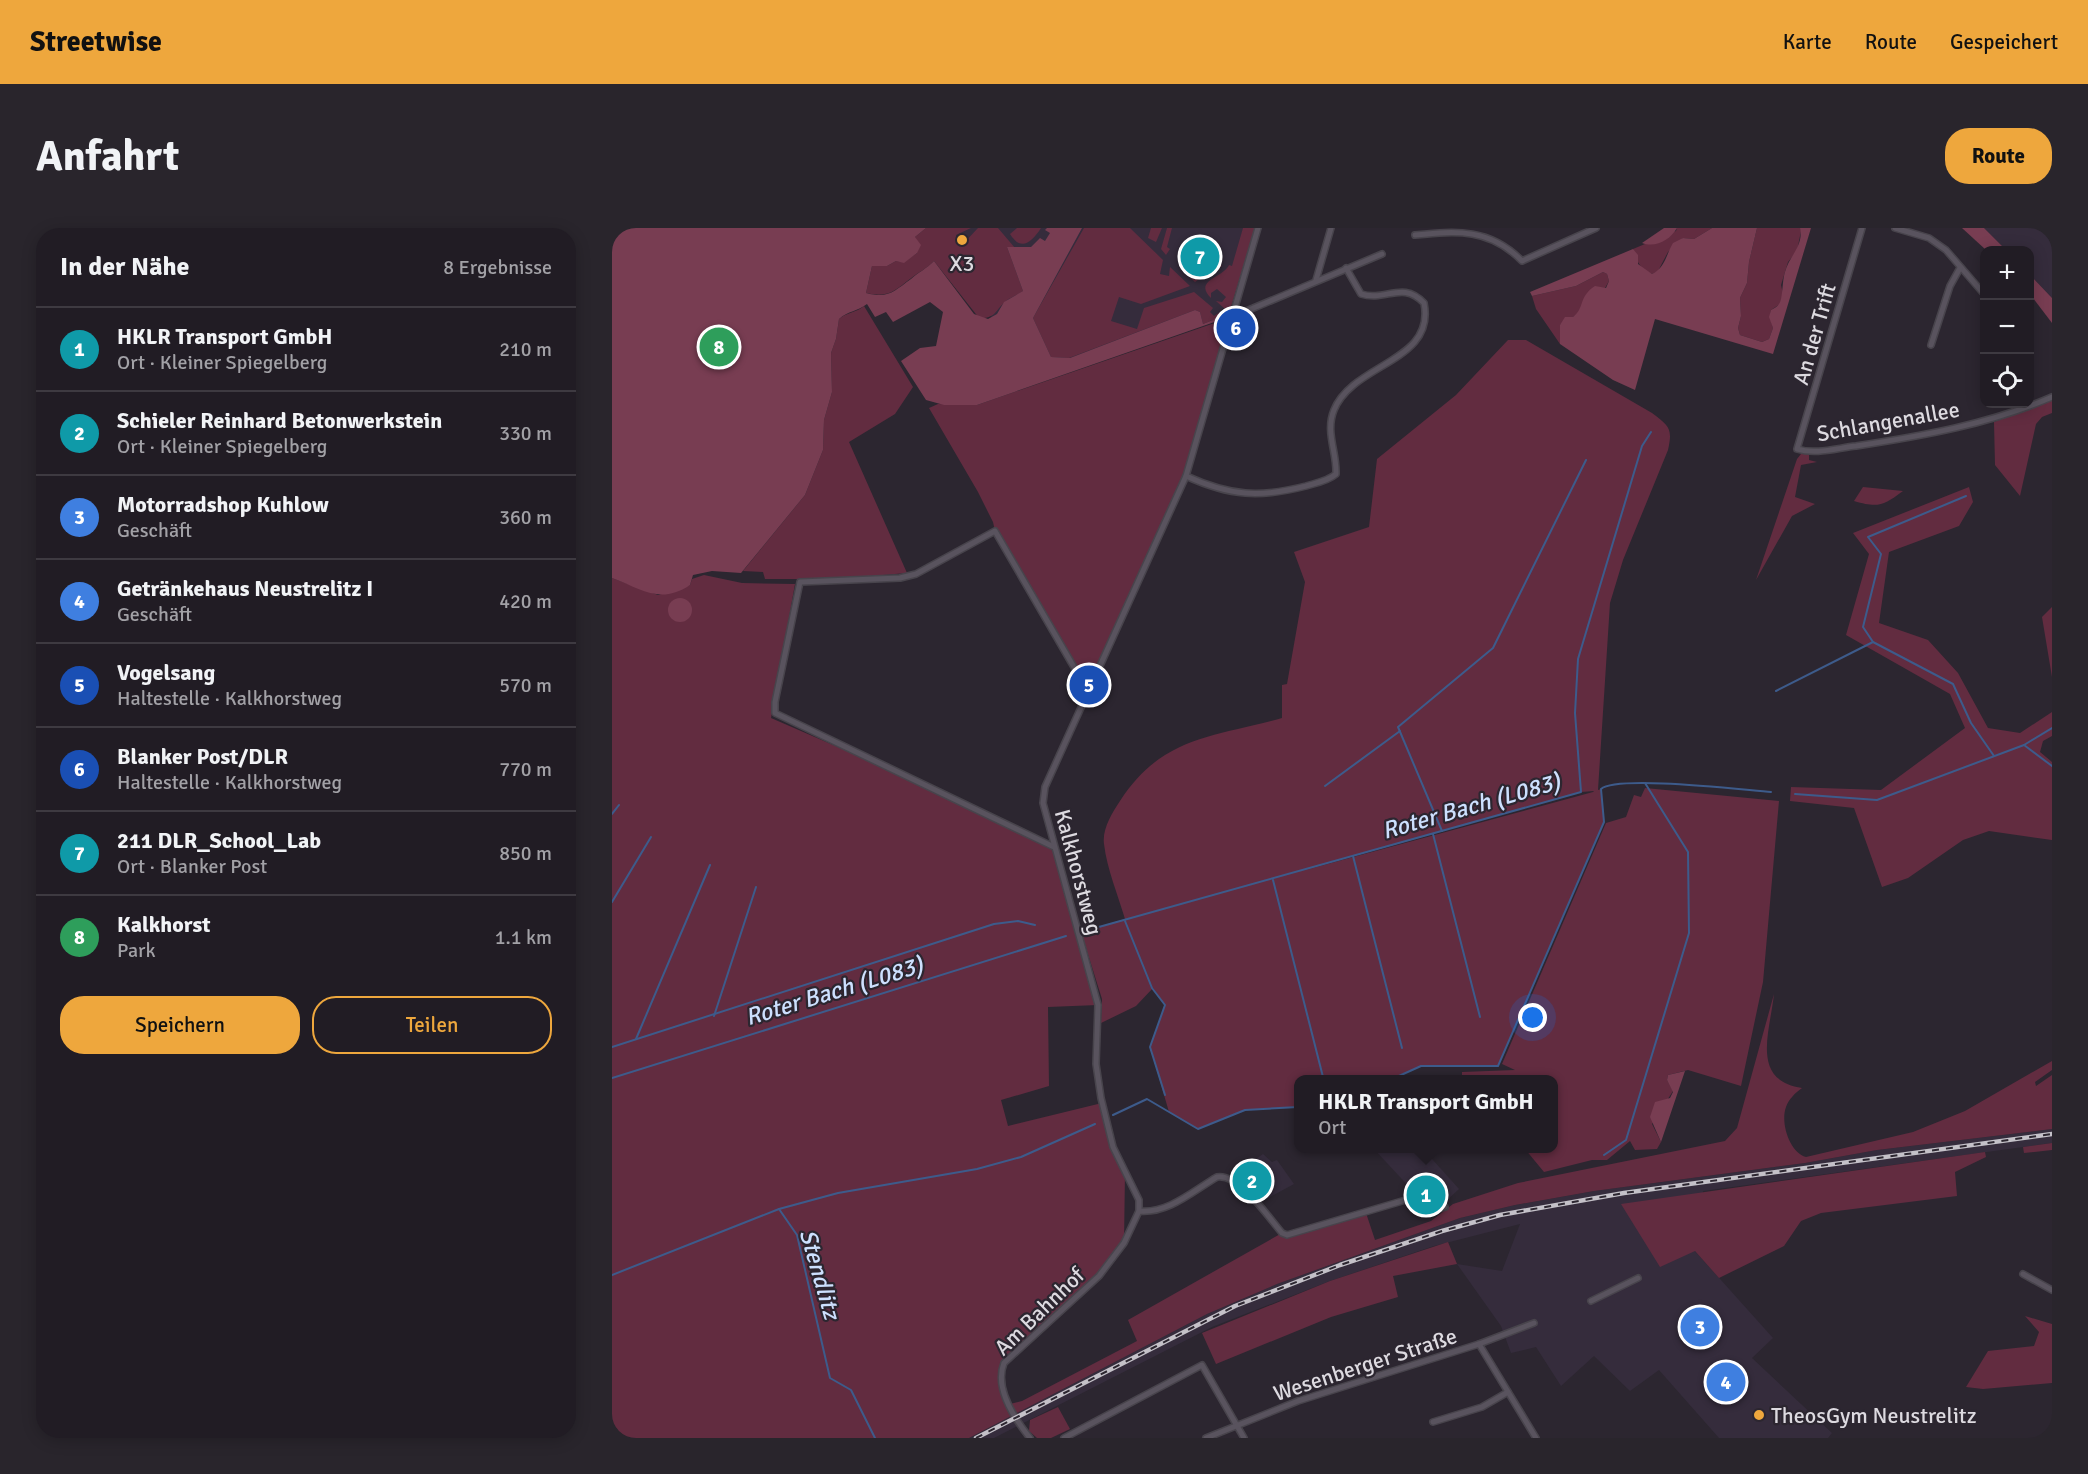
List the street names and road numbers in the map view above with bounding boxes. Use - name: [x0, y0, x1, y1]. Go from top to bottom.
- street label: An der Trift: [1787, 280, 1842, 388]
- street label: Schlangenallee: [1815, 396, 1962, 447]
- street label: Kalkhorstweg: [1049, 806, 1108, 938]
- street label: Am Bahnhof: [989, 1261, 1091, 1361]
- street label: Wesenberger Straße: [1270, 1322, 1460, 1407]

